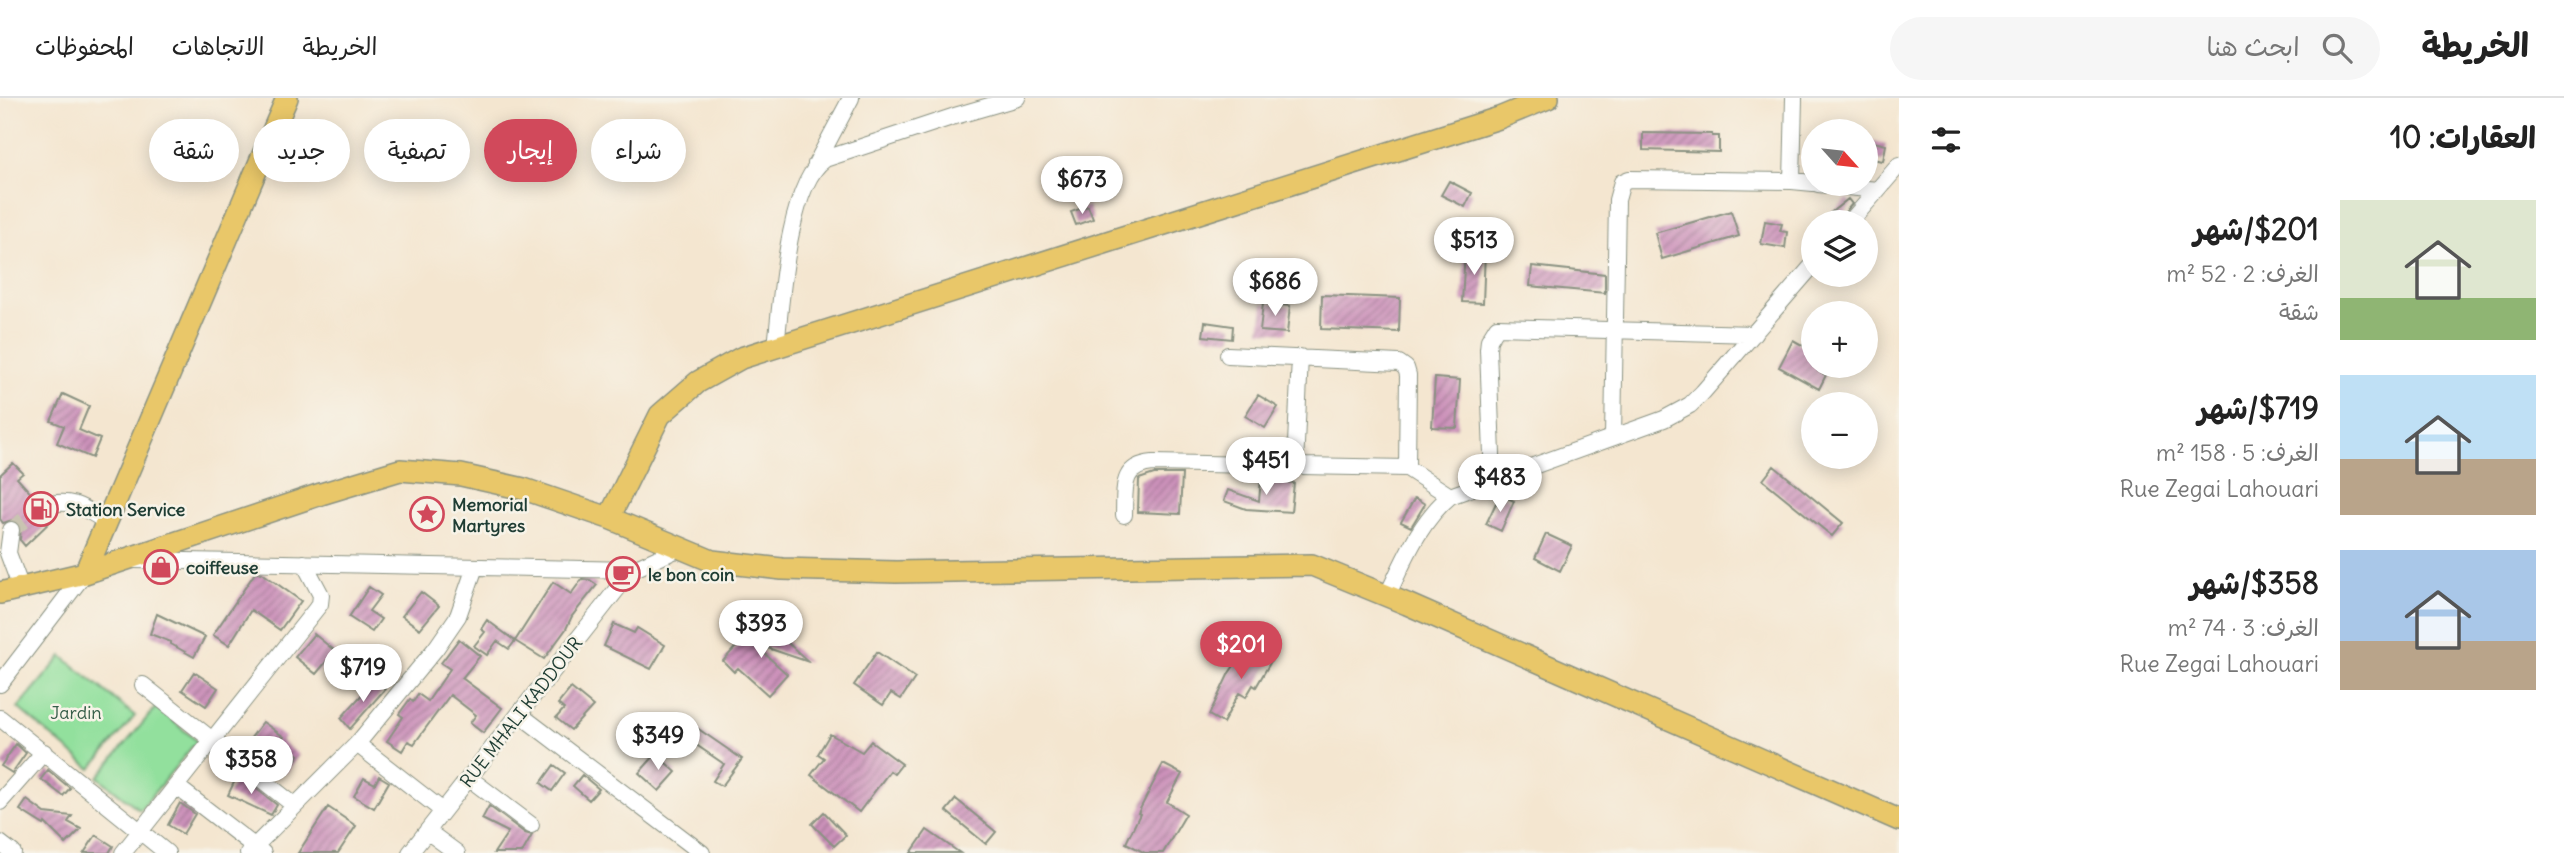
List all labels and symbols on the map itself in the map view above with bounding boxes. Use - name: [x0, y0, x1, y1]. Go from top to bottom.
- north arrow: [1801, 119, 1878, 196]
- pin: $673: [1041, 156, 1123, 216]
- pin: $513: [1433, 218, 1515, 277]
- pin: $686: [1234, 258, 1316, 318]
- pin: $451: [1225, 438, 1307, 497]
- pin: $483: [1459, 454, 1541, 514]
- fuel station icon: Station Service: [22, 490, 60, 528]
- place label: Memorial Martyres: [452, 493, 528, 537]
- place icon: Memorial Martyres: [408, 495, 446, 533]
- place label: Station Service: [66, 498, 186, 521]
- shop icon: coiffeuse: [142, 548, 180, 586]
- cafe icon: le bon coin: [604, 555, 642, 593]
- place label: coiffeuse: [186, 556, 259, 579]
- place label: le bon coin: [648, 563, 735, 586]
- pin: $393: [720, 601, 802, 660]
- pin: $201: [1200, 622, 1282, 681]
- street label: RUE MHALI KADDOUR: [455, 632, 587, 792]
- pin: $719: [322, 644, 404, 704]
- park label: Jardin: [50, 701, 102, 724]
- pin: $349: [617, 712, 699, 772]
- pin: $358: [210, 736, 292, 796]

